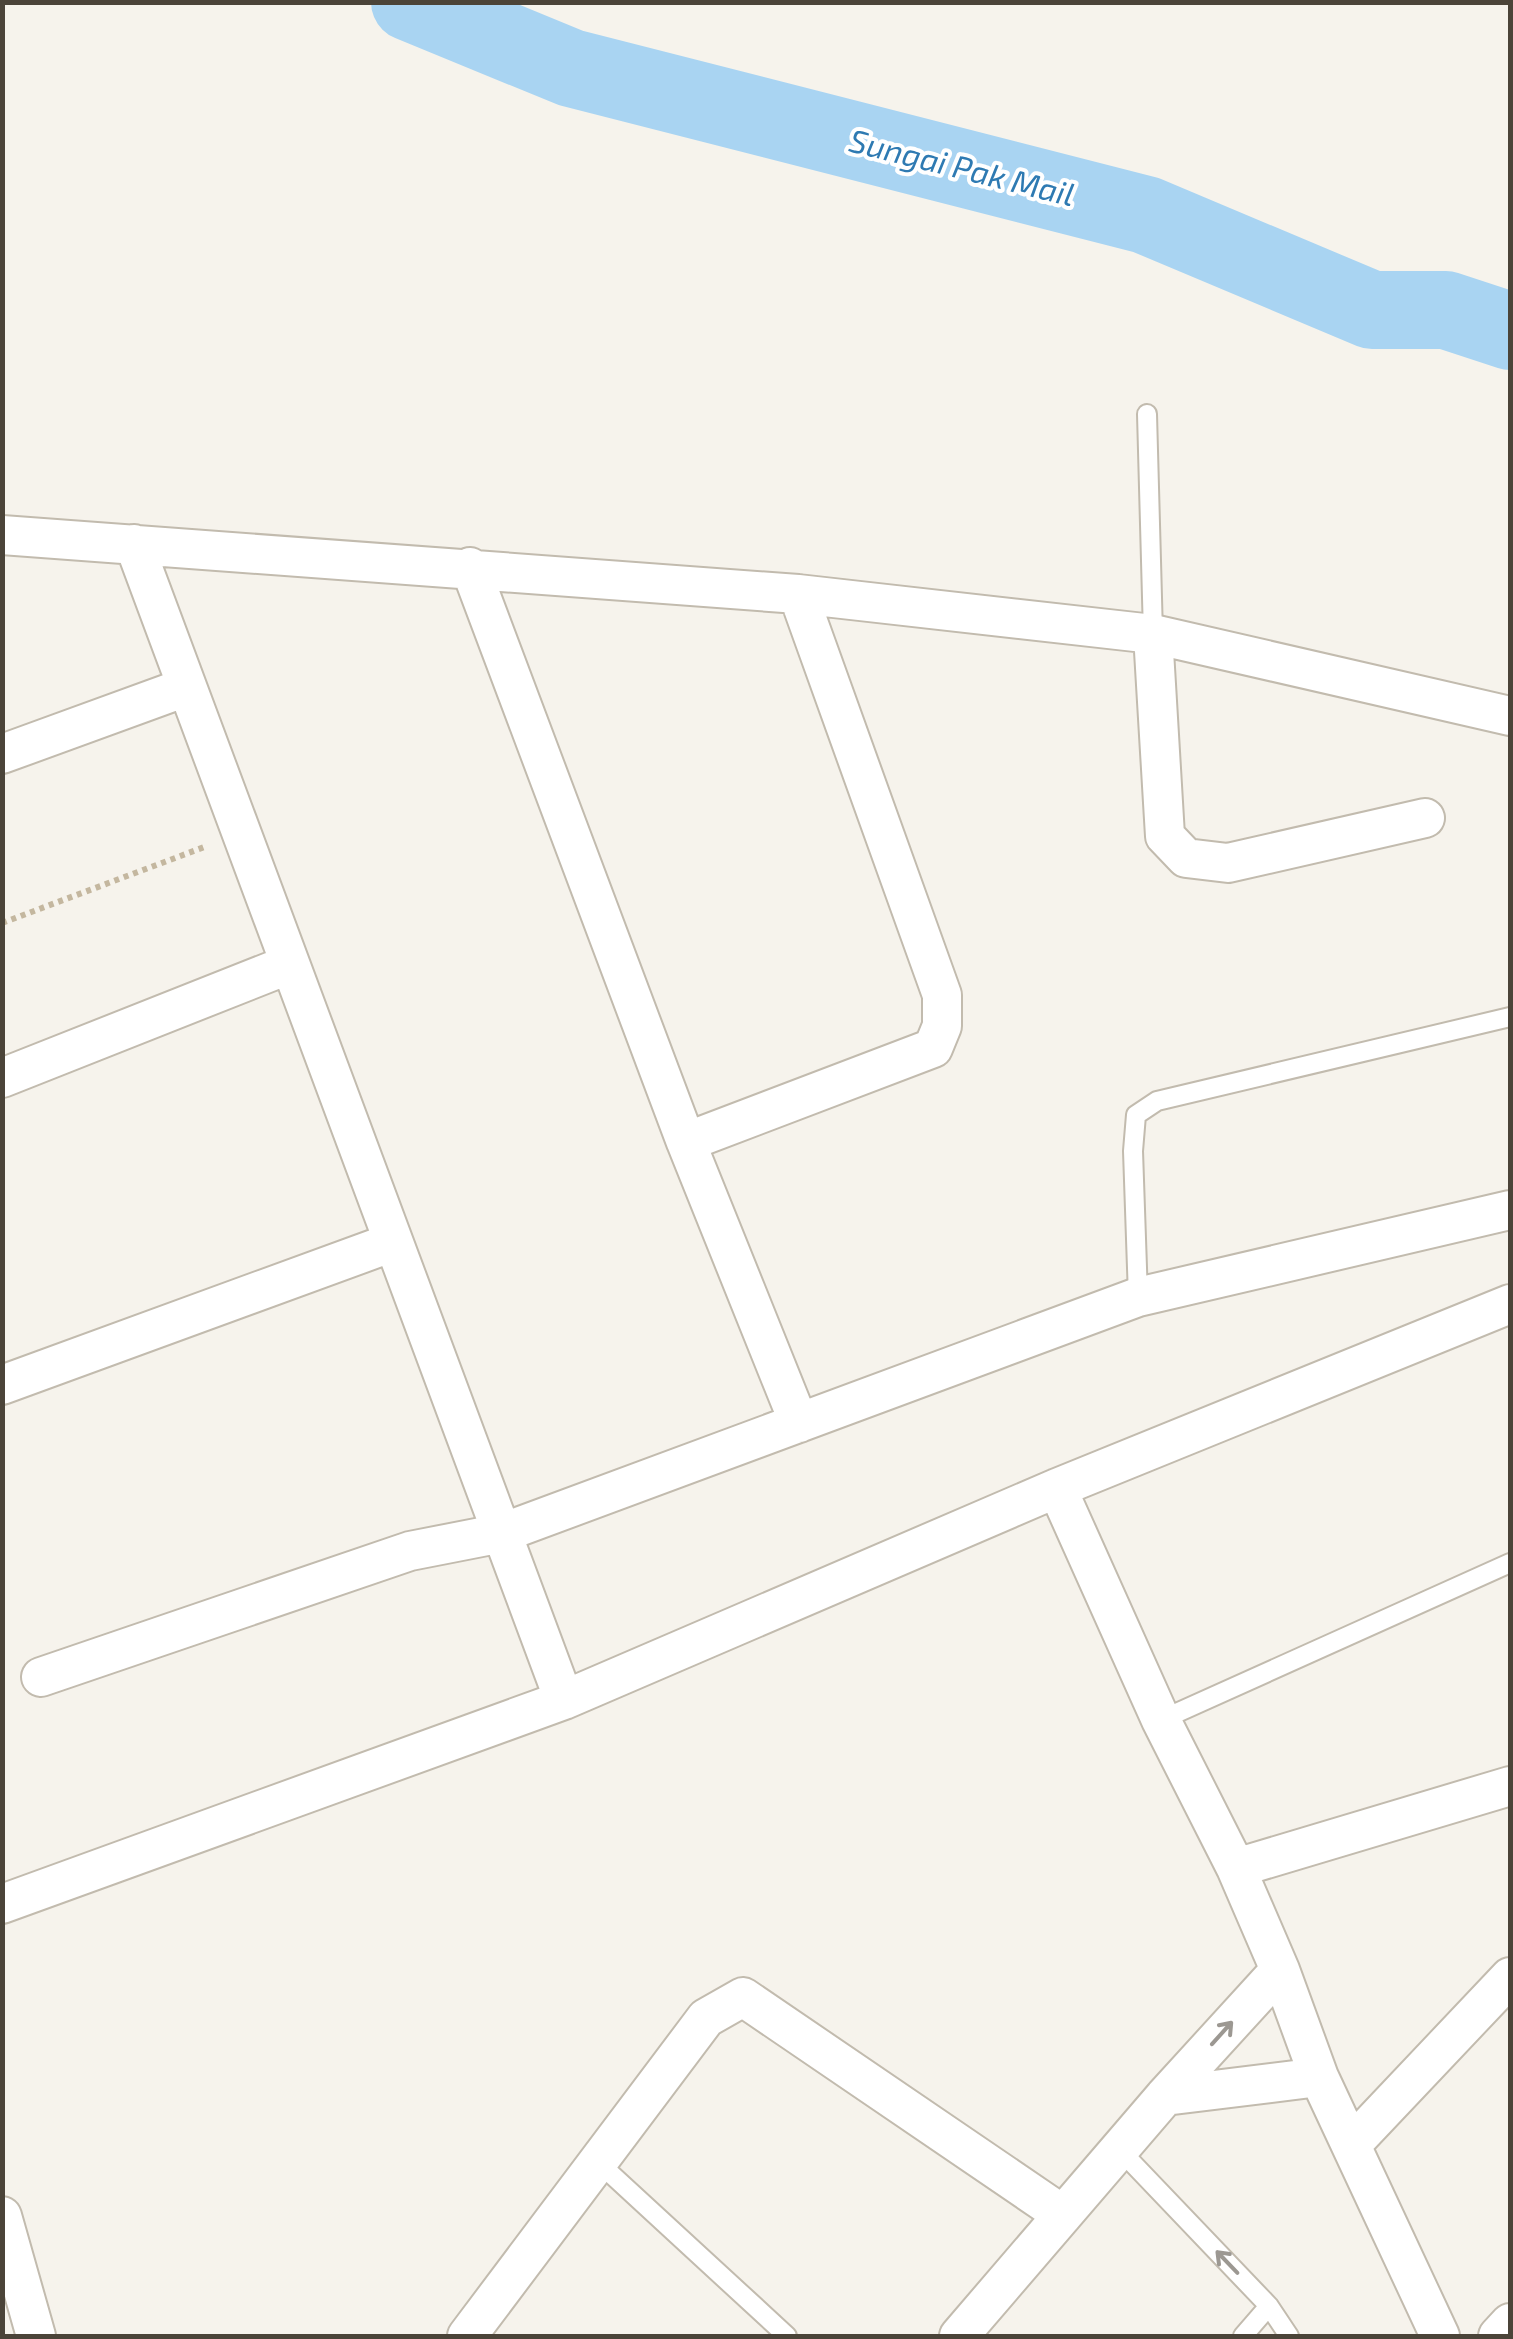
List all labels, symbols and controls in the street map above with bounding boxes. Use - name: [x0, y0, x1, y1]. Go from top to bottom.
- water label: Sungai Pak Mail: [846, 120, 1079, 213]
- one-way arrow: [1210, 2021, 1233, 2046]
- one-way arrow: [1215, 2250, 1239, 2274]

